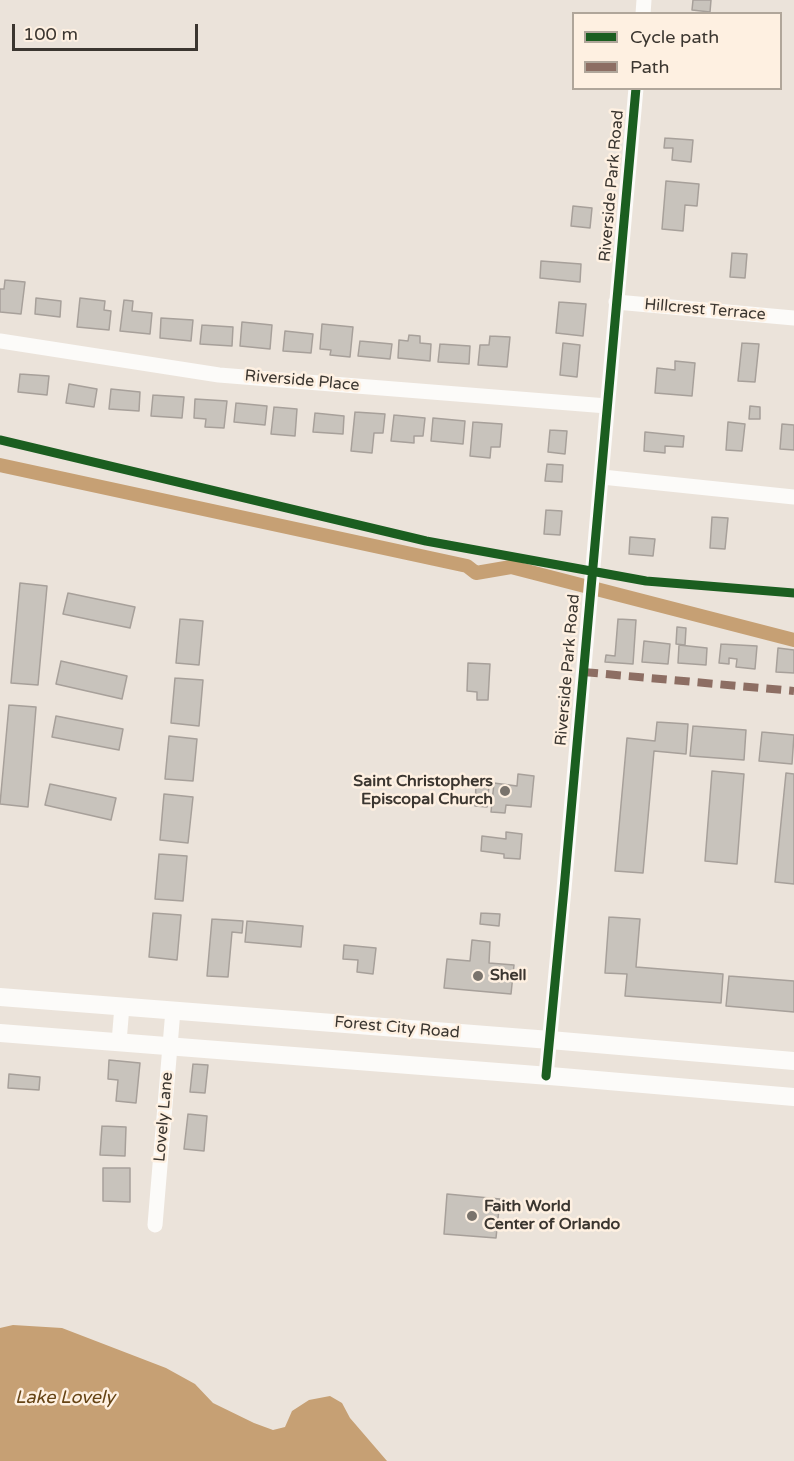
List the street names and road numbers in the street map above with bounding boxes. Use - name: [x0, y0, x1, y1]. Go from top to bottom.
- street label: Riverside Park Road: [596, 109, 628, 263]
- street label: Hillcrest Terrace: [644, 295, 766, 325]
- street label: Riverside Place: [244, 366, 360, 396]
- street label: Riverside Park Road: [552, 593, 584, 747]
- street label: Forest City Road: [334, 1013, 460, 1043]
- street label: Lovely Lane: [151, 1071, 177, 1163]

